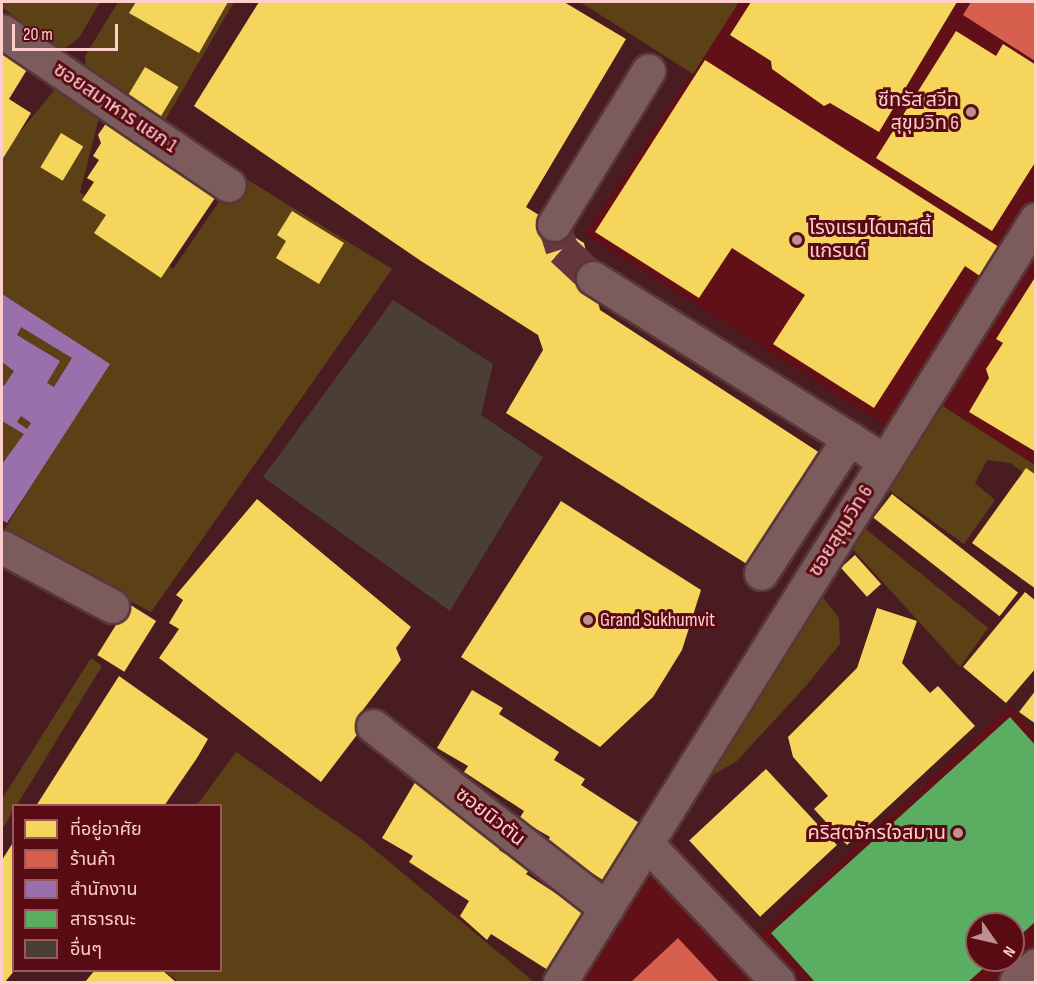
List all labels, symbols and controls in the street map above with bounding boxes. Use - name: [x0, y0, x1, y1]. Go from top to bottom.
- scale bar: [15, 12, 122, 50]
- text: 20 m: [23, 24, 53, 45]
- street label: ซอยสมาหาร แยก 1: [49, 58, 181, 158]
- place label: ซีทรัส สวีท สุขุมวิท 6: [878, 88, 959, 135]
- marker: ซีทรัส สวีท สุขุมวิท 6: [964, 105, 978, 119]
- place label: โรงแรมไดนาสตี้ แกรนด์: [809, 216, 931, 263]
- marker: โรงแรมไดนาสตี้ แกรนด์: [790, 233, 804, 247]
- street label: ซอยสุขุมวิท 6: [804, 481, 878, 581]
- place label: Grand Sukhumvit: [600, 608, 715, 632]
- marker: Grand Sukhumvit: [581, 613, 595, 627]
- street label: ซอยนิวตัน: [450, 782, 530, 852]
- legend: [12, 804, 222, 972]
- text: ที่อยู่อาศัย: [70, 819, 142, 840]
- place label: คริสตจักรใจสมาน: [807, 821, 946, 845]
- marker: คริสตจักรใจสมาน: [951, 826, 965, 840]
- text: ร้านค้า: [70, 849, 116, 870]
- text: สำนักงาน: [70, 879, 137, 900]
- text: สาธารณะ: [70, 909, 136, 930]
- north arrow: [965, 912, 1025, 972]
- text: อื่นๆ: [70, 939, 102, 960]
- text: N: [998, 942, 1019, 960]

